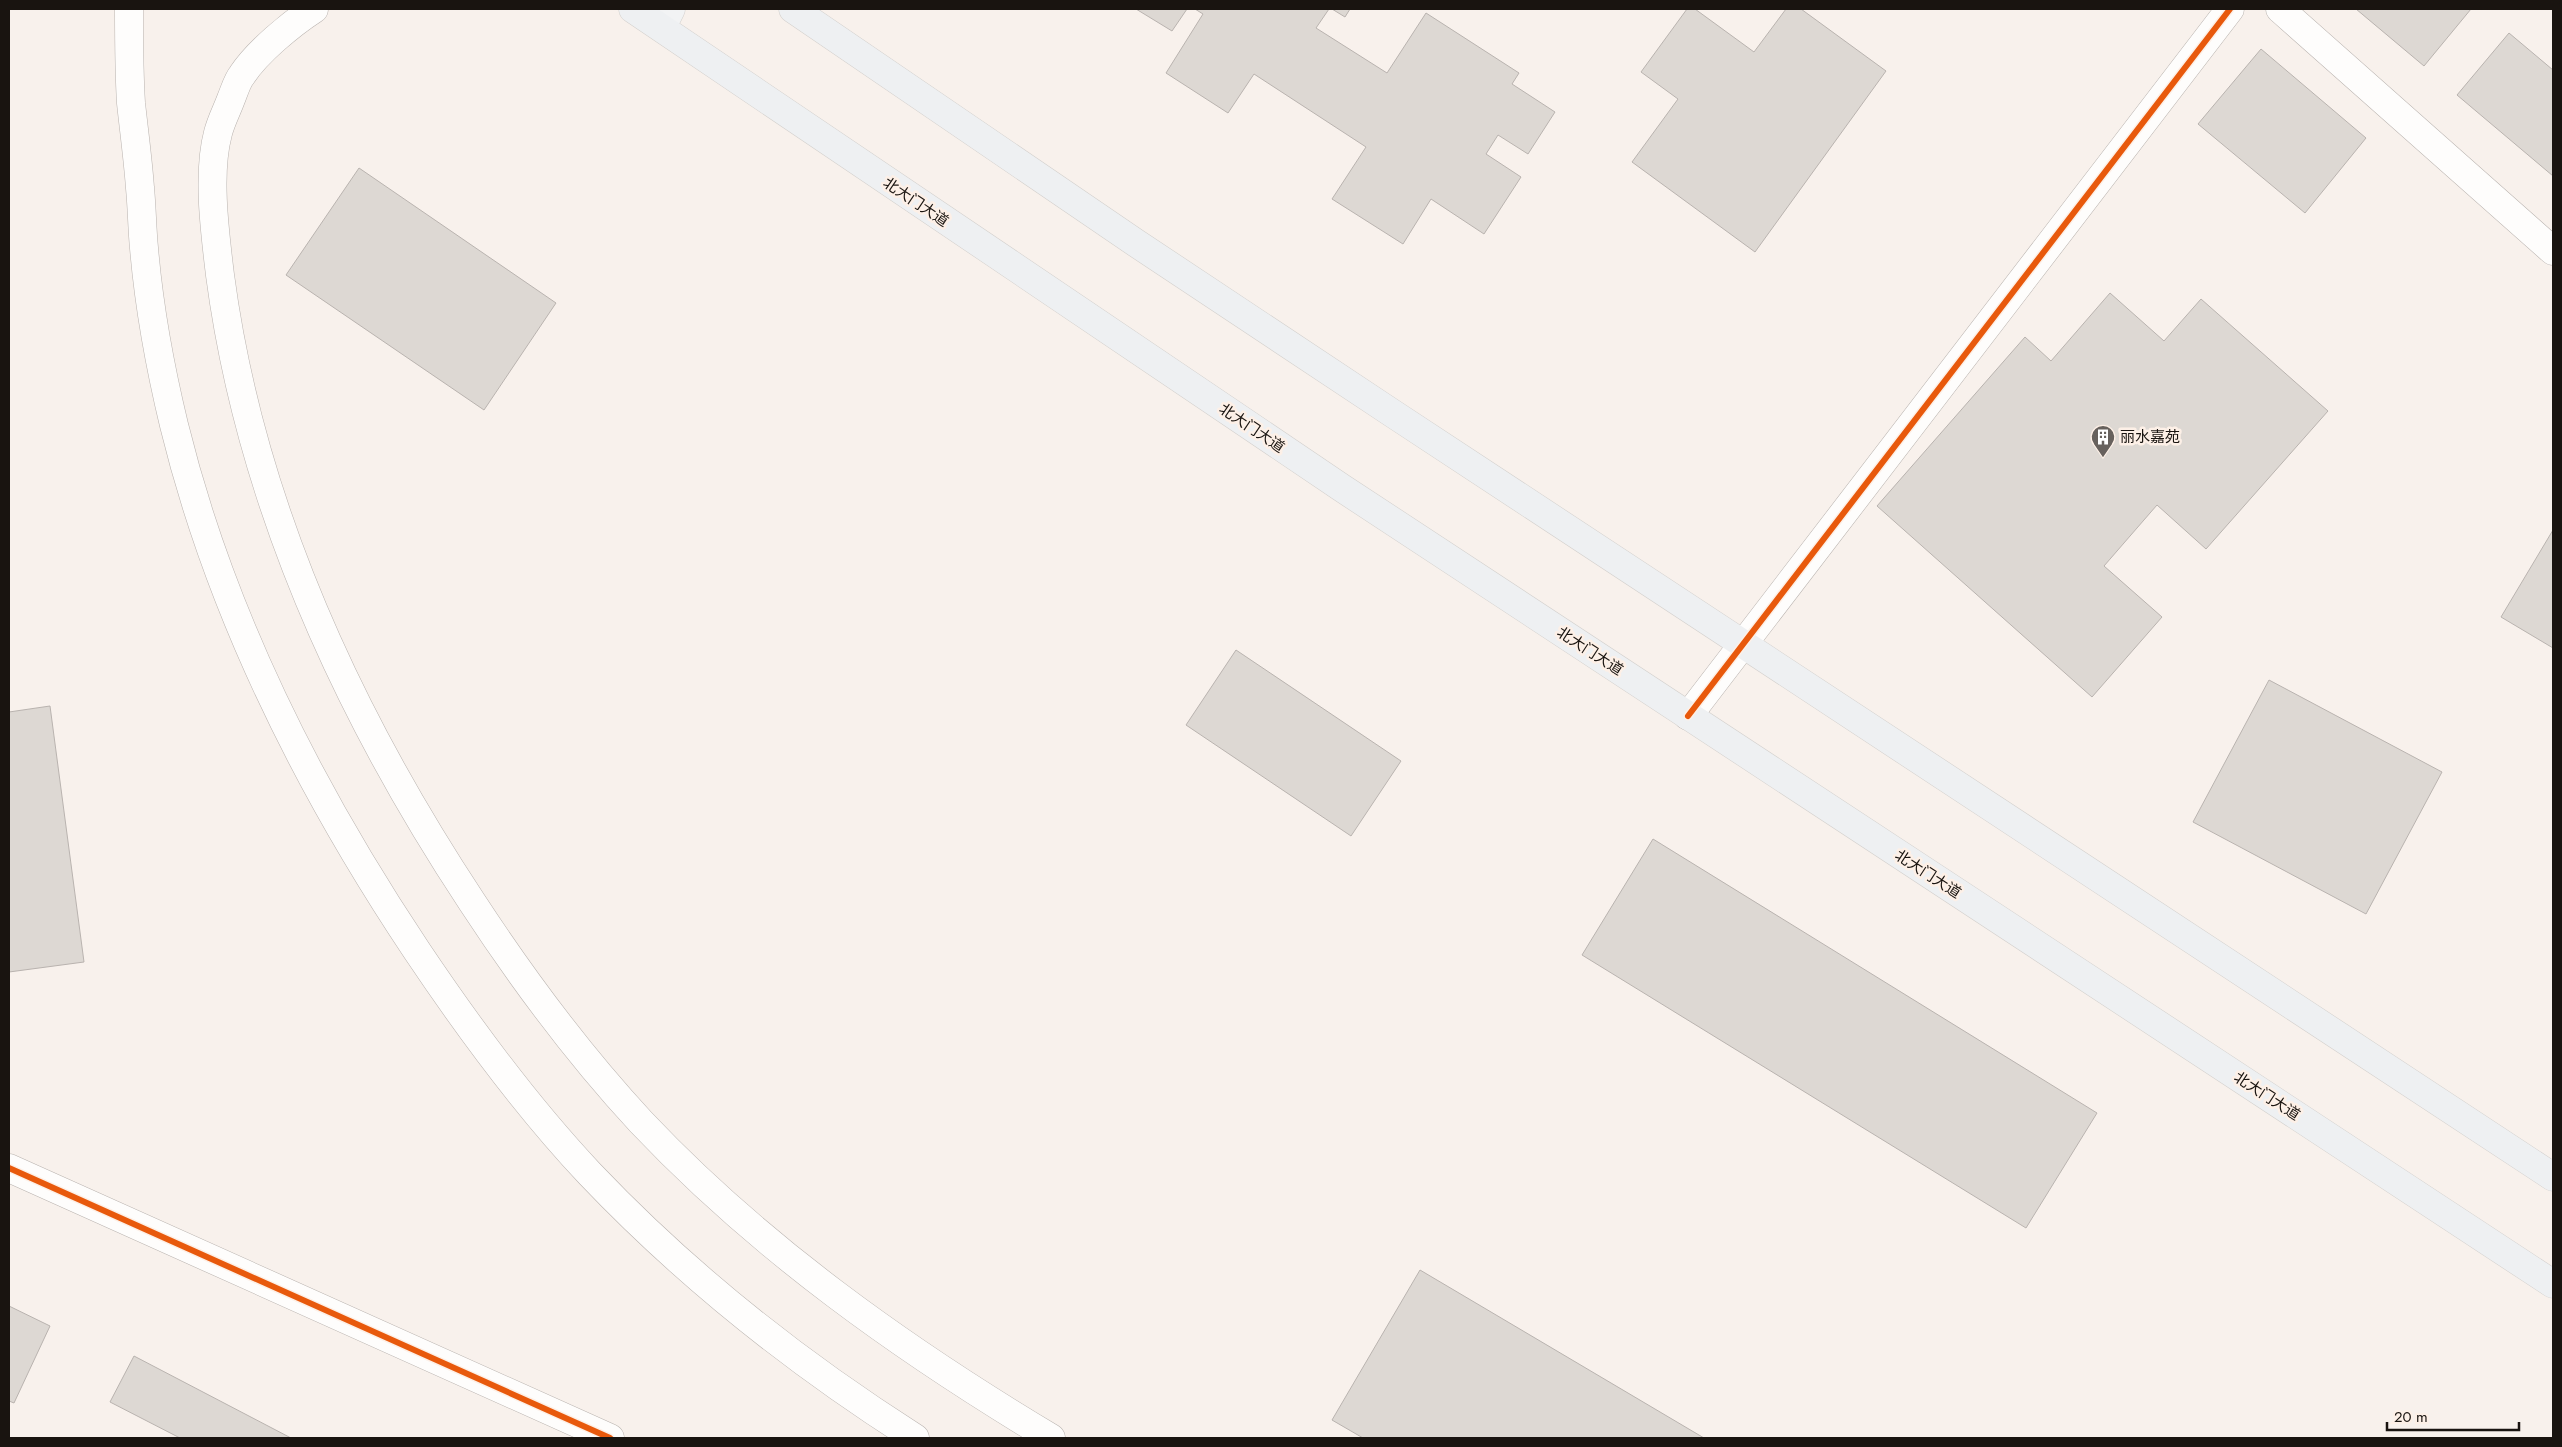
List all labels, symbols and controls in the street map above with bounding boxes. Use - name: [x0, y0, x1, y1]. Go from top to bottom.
- street label: 北大门大道: [879, 172, 953, 232]
- street label: 北大门大道: [1215, 398, 1289, 458]
- building icon: 丽水嘉苑: [2090, 424, 2116, 458]
- place label: 丽水嘉苑: [2120, 426, 2180, 448]
- street label: 北大门大道: [1553, 621, 1627, 681]
- street label: 北大门大道: [1891, 844, 1965, 904]
- street label: 北大门大道: [2230, 1066, 2304, 1126]
- scale bar: [2387, 1400, 2520, 1432]
- text: 20 m: [2394, 1406, 2428, 1428]

